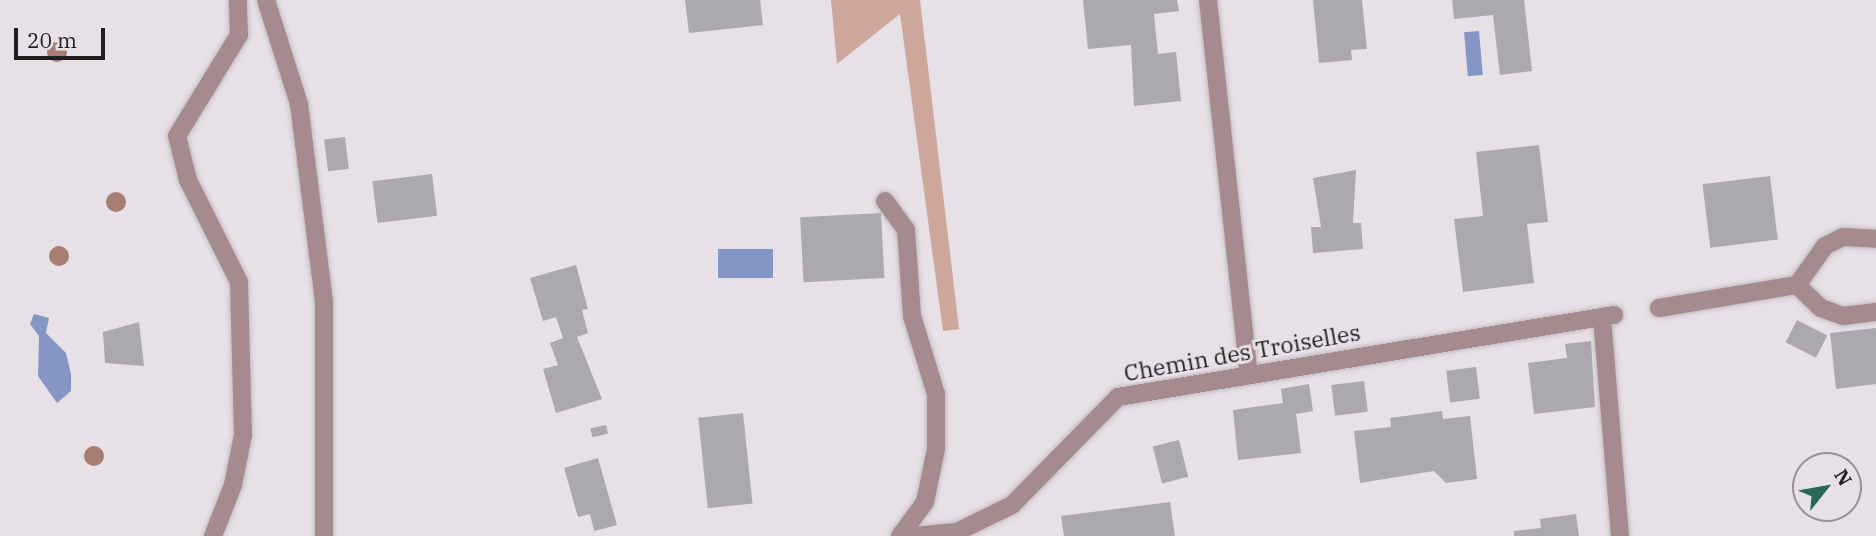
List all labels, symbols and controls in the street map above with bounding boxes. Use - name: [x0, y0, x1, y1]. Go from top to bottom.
- scale bar: [18, 14, 108, 58]
- text: 20 m: [27, 26, 77, 54]
- street label: Chemin des Troiselles: [1122, 318, 1362, 386]
- north arrow: [1792, 452, 1862, 522]
- text: N: [1829, 465, 1857, 490]

